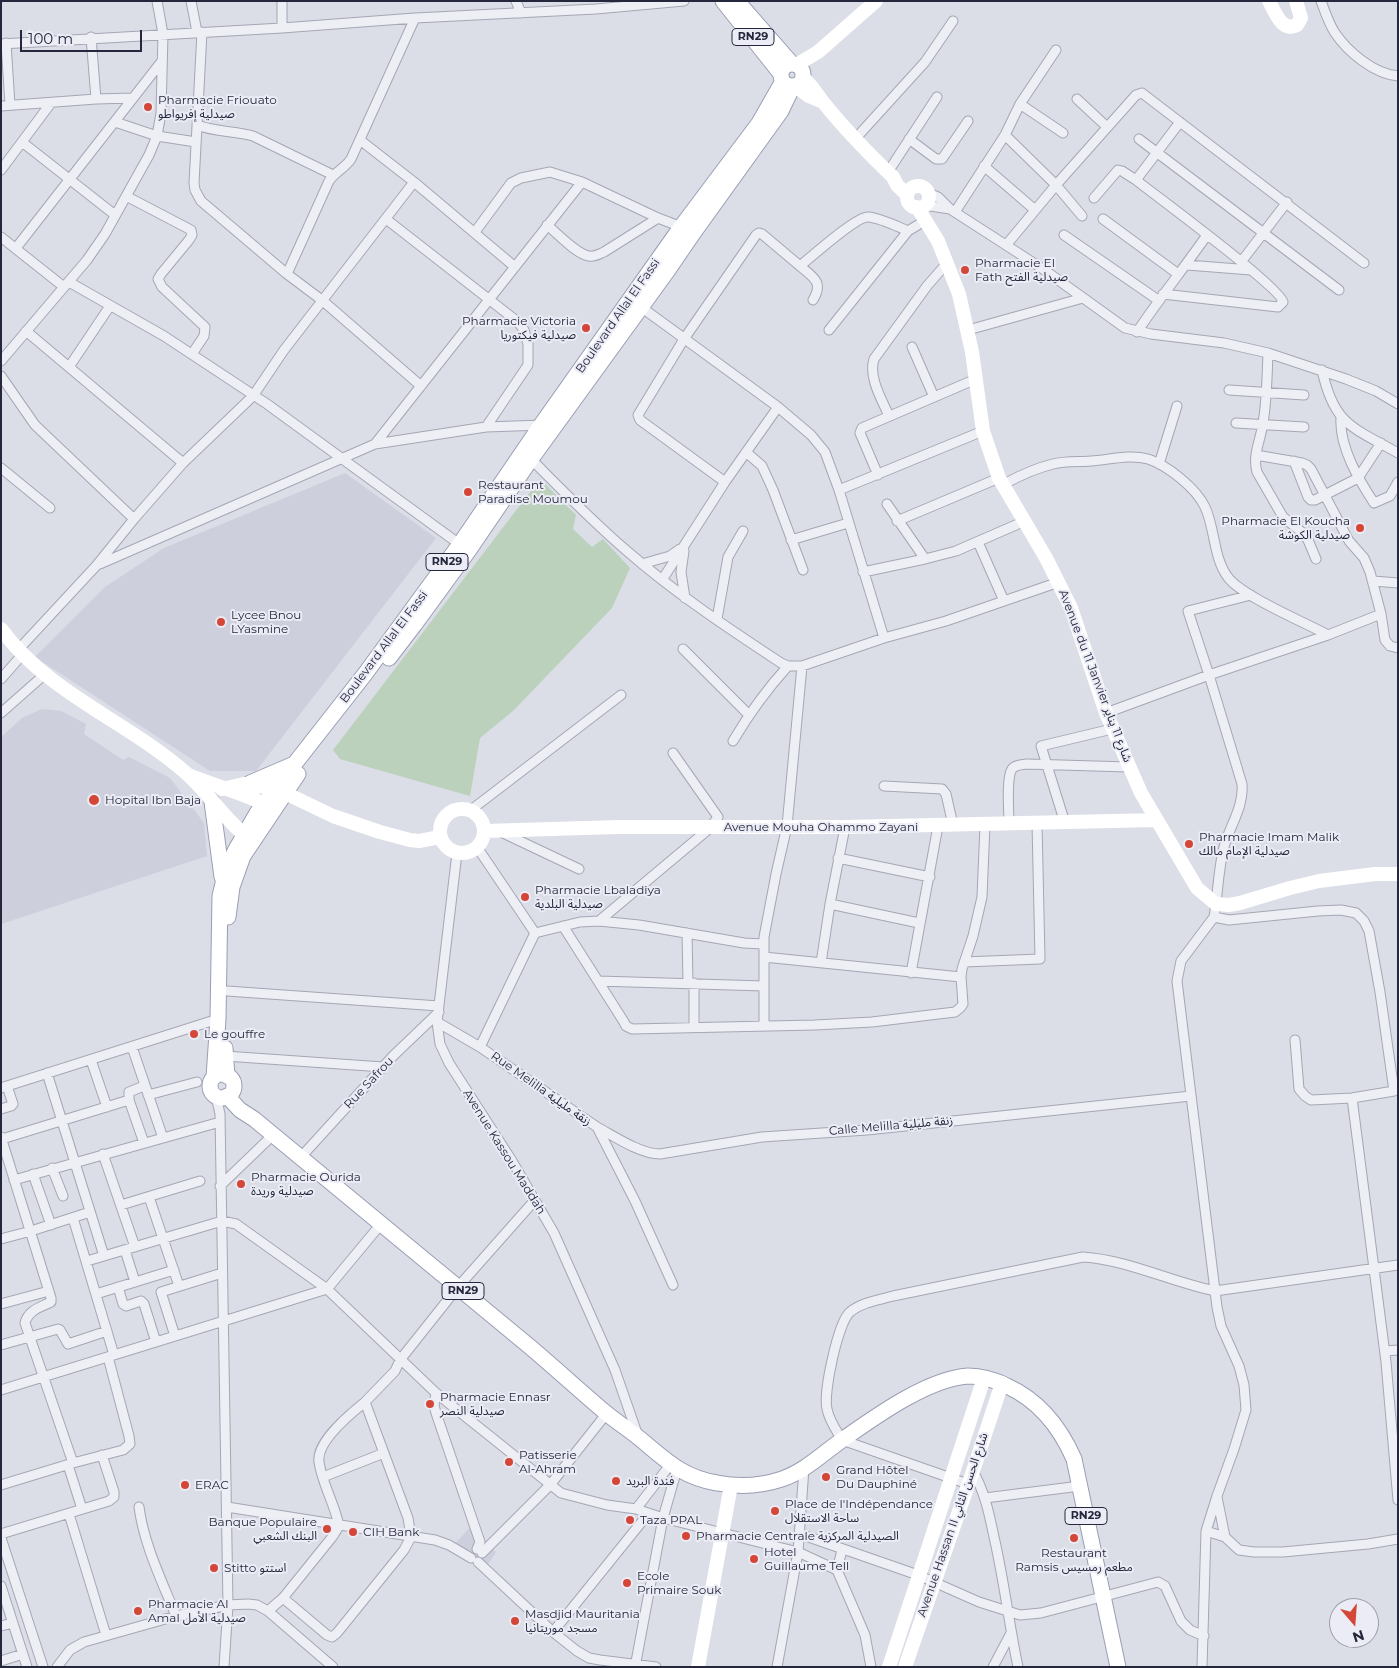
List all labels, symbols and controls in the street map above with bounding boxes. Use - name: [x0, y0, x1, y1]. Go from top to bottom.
- scale bar: [22, 20, 145, 52]
- road number: RN29: [732, 28, 774, 46]
- text: 100 m: [28, 29, 73, 48]
- place label: Pharmacie Friouato صيدلية إفريواطو: [158, 93, 277, 121]
- marker: Pharmacie Friouato صيدلية إفريواطو: [142, 101, 154, 113]
- street label: Boulevard Allal El Fassi: [573, 256, 663, 376]
- place label: Pharmacie El Fath صيدلية الفتح: [975, 256, 1068, 284]
- marker: Pharmacie El Fath صيدلية الفتح: [959, 264, 971, 276]
- place label: Pharmacie Victoria صيدلية فيكتوريا: [462, 314, 576, 342]
- marker: Pharmacie Victoria صيدلية فيكتوريا: [580, 322, 592, 334]
- place label: Restaurant Paradise Moumou: [478, 478, 588, 506]
- marker: Restaurant Paradise Moumou: [462, 486, 474, 498]
- place label: Pharmacie El Koucha صيدلية الكوشة: [1221, 514, 1350, 542]
- marker: Pharmacie El Koucha صيدلية الكوشة: [1354, 522, 1366, 534]
- road number: RN29: [426, 554, 468, 570]
- street label: Boulevard Allal El Fassi: [337, 588, 431, 706]
- street label: Avenue du 11 Janvier شارع 11 يناير: [1055, 588, 1135, 764]
- place label: Lycee Bnou LYasmine: [231, 608, 301, 636]
- marker: Lycee Bnou LYasmine: [215, 616, 227, 628]
- marker: Hopital Ibn Baja: [87, 793, 101, 807]
- place label: Hopital Ibn Baja: [105, 793, 201, 807]
- street label: Avenue Mouha Ohammo Zayani: [724, 820, 918, 834]
- place label: Pharmacie Imam Malik صيدلية الإمام مالك: [1199, 830, 1339, 858]
- marker: Pharmacie Imam Malik صيدلية الإمام مالك: [1183, 838, 1195, 850]
- place label: Pharmacie Lbaladiya صيدلية البلدية: [535, 883, 661, 911]
- marker: Pharmacie Lbaladiya صيدلية البلدية: [519, 891, 531, 903]
- place label: Le gouffre: [204, 1027, 265, 1041]
- marker: Le gouffre: [188, 1028, 200, 1040]
- street label: Rue Melilla زنقة مليلية: [488, 1049, 594, 1129]
- street label: Rue Safrou: [341, 1054, 397, 1112]
- street label: Avenue Kassou Maddah: [460, 1087, 548, 1217]
- street label: Calle Melilla زنقة مليلية: [828, 1113, 954, 1139]
- place label: Pharmacie Ourida صيدلية وريدة: [251, 1170, 361, 1198]
- marker: Pharmacie Ourida صيدلية وريدة: [235, 1178, 247, 1190]
- road number: RN29: [442, 1282, 484, 1300]
- place label: Pharmacie Ennasr صيدلية النصر: [440, 1390, 551, 1418]
- marker: Pharmacie Ennasr صيدلية النصر: [424, 1398, 436, 1410]
- street label: Avenue Hassan II شارع الحسن الثاني: [915, 1431, 991, 1619]
- place label: Patisserie Al-Ahram: [519, 1448, 577, 1476]
- marker: Patisserie Al-Ahram: [503, 1456, 515, 1468]
- place label: Grand Hôtel Du Dauphiné: [836, 1463, 917, 1491]
- marker: Grand Hôtel Du Dauphiné: [820, 1471, 832, 1483]
- place label: فندة البريد: [626, 1474, 674, 1488]
- marker: فندة البريد: [610, 1475, 622, 1487]
- place label: ERAC: [195, 1478, 229, 1492]
- marker: ERAC: [179, 1479, 191, 1491]
- place label: Place de l'Indépendance ساحة الاستقلال: [785, 1497, 933, 1525]
- marker: Place de l'Indépendance ساحة الاستقلال: [769, 1505, 781, 1517]
- road number: RN29: [1065, 1508, 1107, 1524]
- place label: Taza PPAL: [640, 1513, 702, 1527]
- marker: Taza PPAL: [624, 1514, 636, 1526]
- place label: Banque Populaire البنك الشعبي: [209, 1515, 317, 1543]
- marker: Banque Populaire البنك الشعبي: [321, 1523, 333, 1535]
- place label: CIH Bank: [363, 1525, 419, 1539]
- marker: CIH Bank: [347, 1526, 359, 1538]
- place label: Pharmacie Centrale الصيدلية المركزية: [696, 1529, 899, 1543]
- marker: Pharmacie Centrale الصيدلية المركزية: [680, 1530, 692, 1542]
- marker: Restaurant Ramsis مطعم رمسيس: [1068, 1532, 1080, 1544]
- place label: Hotel Guillaume Tell: [764, 1545, 849, 1573]
- place label: Restaurant Ramsis مطعم رمسيس: [1015, 1546, 1133, 1574]
- marker: Hotel Guillaume Tell: [748, 1553, 760, 1565]
- place label: Stitto استتو: [224, 1561, 286, 1575]
- marker: Stitto استتو: [208, 1562, 220, 1574]
- place label: Ecole Primaire Souk: [637, 1569, 722, 1597]
- marker: Ecole Primaire Souk: [621, 1577, 633, 1589]
- place label: Pharmacie Al Amal صيدلية الأمل: [148, 1597, 246, 1625]
- north arrow: [1329, 1598, 1379, 1648]
- marker: Pharmacie Al Amal صيدلية الأمل: [132, 1605, 144, 1617]
- place label: Masdjid Mauritania مسجد موريتانيا: [525, 1607, 640, 1635]
- marker: Masdjid Mauritania مسجد موريتانيا: [509, 1615, 521, 1627]
- text: N: [1350, 1626, 1366, 1647]

